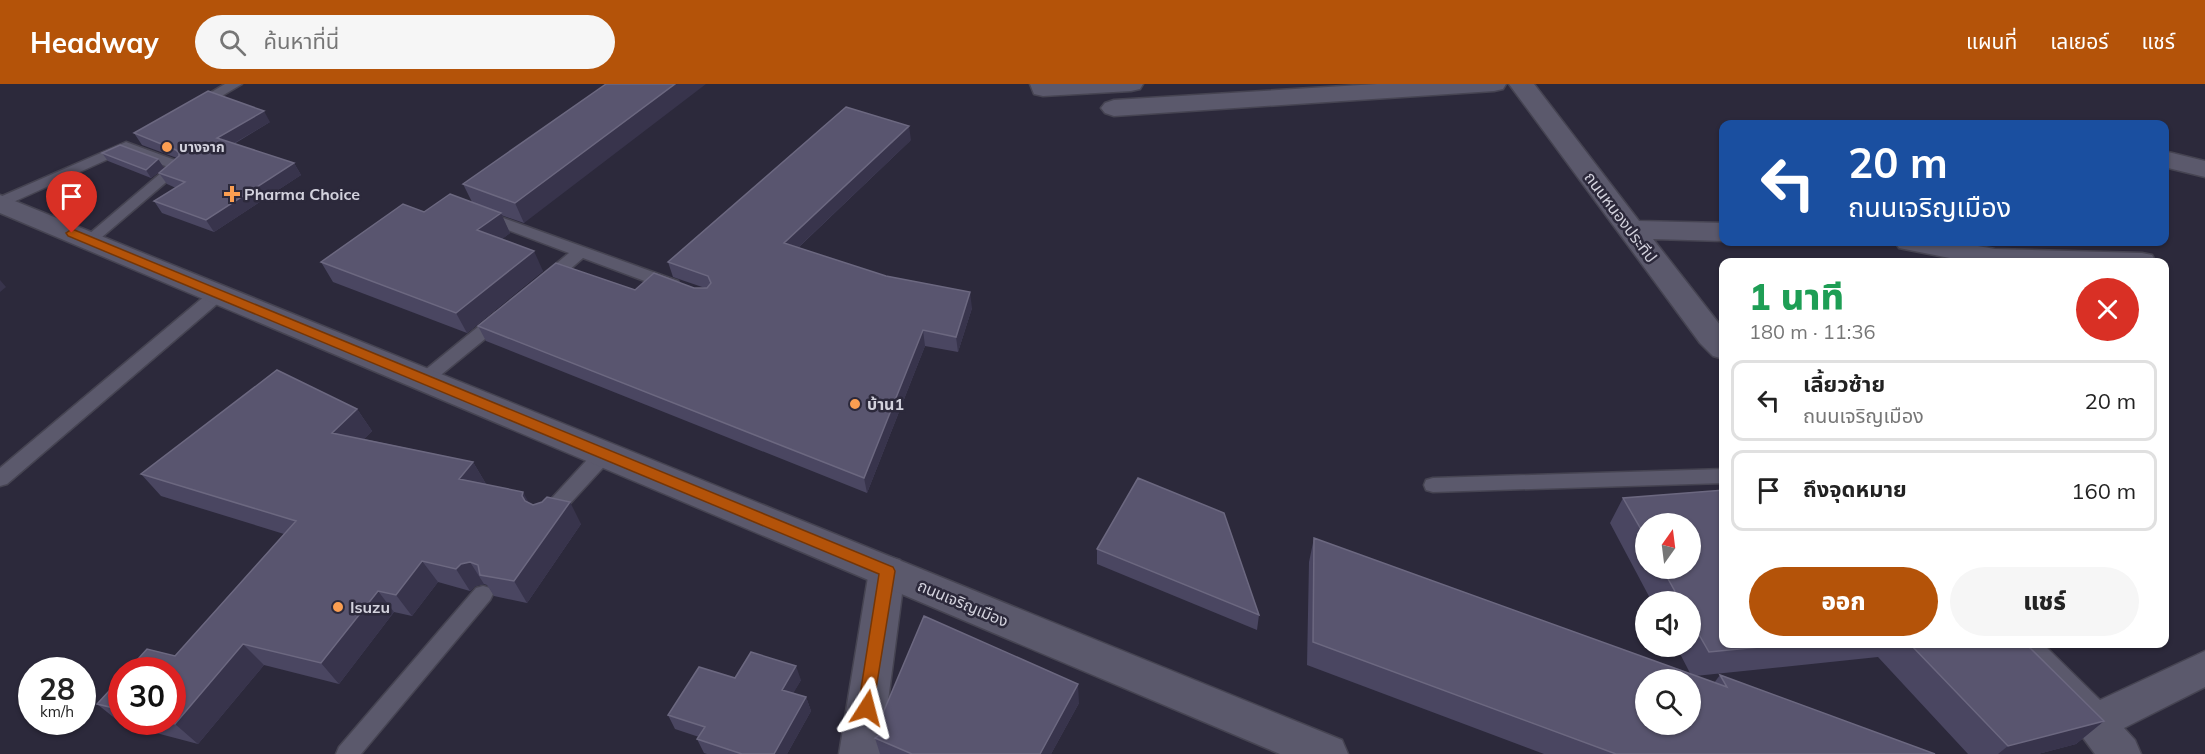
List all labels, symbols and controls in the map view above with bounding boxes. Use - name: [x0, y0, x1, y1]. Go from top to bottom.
- search box: [195, 15, 615, 69]
- text: Headway: [30, 25, 159, 60]
- icon: search: [216, 26, 249, 59]
- text: ค้นหาที่นี่: [264, 27, 339, 55]
- text: แผนที่: [1966, 28, 2017, 54]
- text: เลเยอร์: [2050, 28, 2109, 54]
- text: แชร์: [2142, 28, 2175, 54]
- text: 20 m: [1848, 136, 1948, 189]
- place label: บางจาก: [179, 138, 225, 156]
- marker: บางจาก: [160, 140, 174, 154]
- icon: left: [1749, 144, 1827, 222]
- street label: ถนนหนองประทีป: [1580, 168, 1662, 266]
- pin: [46, 171, 97, 233]
- icon: arrive: [55, 180, 88, 213]
- place label: Pharma Choice: [244, 184, 360, 204]
- marker: Pharma Choice: [225, 187, 239, 201]
- text: ถนนเจริญเมือง: [1848, 190, 2011, 224]
- text: 1 นาที: [1749, 274, 1844, 319]
- button: close: [2076, 278, 2139, 341]
- text: 180 m · 11:36: [1749, 319, 1875, 344]
- text: เลี้ยวซ้าย: [1803, 370, 1885, 398]
- icon: left: [1752, 384, 1785, 417]
- text: 20 m: [2085, 387, 2136, 415]
- place label: บ้าน1: [867, 394, 904, 414]
- marker: บ้าน1: [848, 397, 862, 411]
- text: ถนนเจริญเมือง: [1803, 403, 1924, 428]
- icon: arrive: [1752, 474, 1785, 507]
- text: ถึงจุดหมาย: [1803, 475, 1907, 503]
- text: 160 m: [2071, 477, 2136, 505]
- north arrow: [1635, 513, 1701, 579]
- map controls: [1635, 513, 1701, 735]
- button: ออก: [1749, 567, 1938, 636]
- button: แชร์: [1950, 567, 2139, 636]
- street label: ถนนเจริญเมือง: [915, 575, 1011, 631]
- button: sound: [1635, 591, 1701, 657]
- place label: Isuzu: [350, 597, 390, 617]
- marker: Isuzu: [331, 600, 345, 614]
- speed limit sign: 30: [108, 657, 186, 735]
- button: search: [1635, 669, 1701, 735]
- text: 28: [39, 670, 75, 708]
- position arrow: [835, 676, 899, 740]
- text: km/h: [40, 702, 74, 721]

